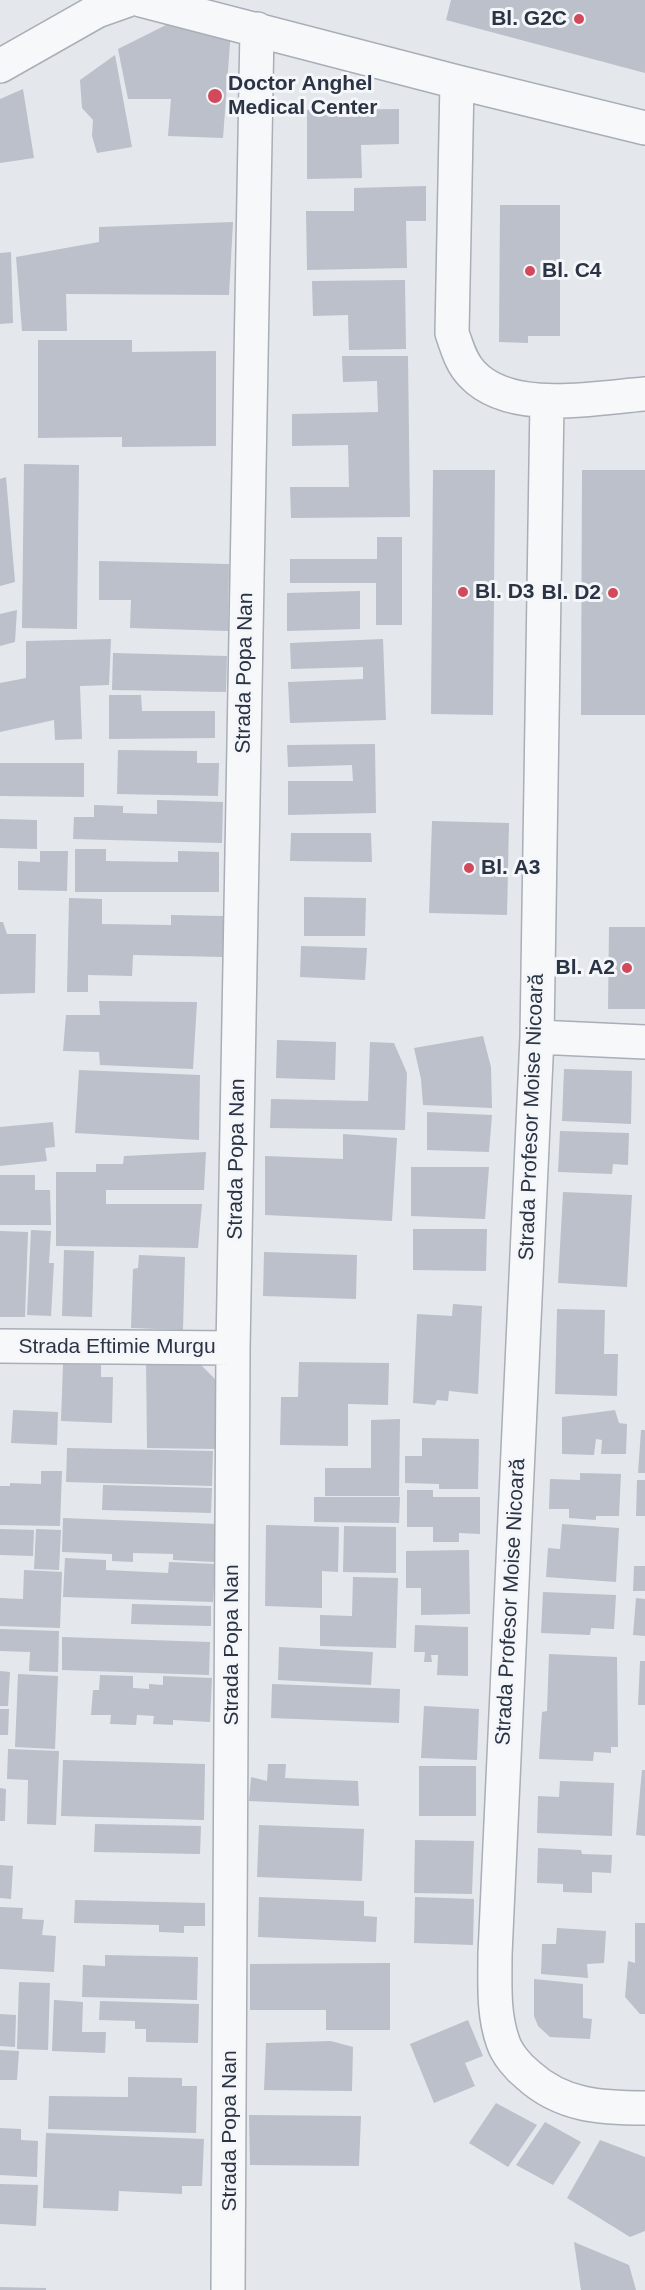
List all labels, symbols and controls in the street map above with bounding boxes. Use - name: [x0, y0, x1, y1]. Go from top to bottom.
- place label: Bl. G2C: [491, 6, 567, 32]
- marker: Bl. G2C: [572, 12, 586, 26]
- place label: Doctor Anghel Medical Center: [228, 71, 377, 121]
- marker: Doctor Anghel Medical Center: [206, 87, 224, 105]
- place label: Bl. C4: [542, 258, 602, 284]
- marker: Bl. C4: [523, 264, 537, 278]
- place label: Bl. D3: [475, 579, 535, 605]
- place label: Bl. D2: [541, 580, 601, 606]
- marker: Bl. D3: [456, 585, 470, 599]
- marker: Bl. D2: [606, 586, 620, 600]
- street label: Strada Popa Nan: [231, 592, 259, 754]
- place label: Bl. A3: [481, 855, 541, 881]
- marker: Bl. A3: [462, 861, 476, 875]
- place label: Bl. A2: [555, 955, 615, 981]
- marker: Bl. A2: [620, 961, 634, 975]
- street label: Strada Profesor Moise Nicoară: [514, 973, 550, 1261]
- street label: Strada Popa Nan: [223, 1078, 251, 1240]
- street label: Strada Eftimie Murgu: [18, 1334, 216, 1360]
- street label: Strada Profesor Moise Nicoară: [491, 1458, 531, 1746]
- street label: Strada Popa Nan: [219, 1564, 245, 1726]
- street label: Strada Popa Nan: [217, 2050, 243, 2212]

